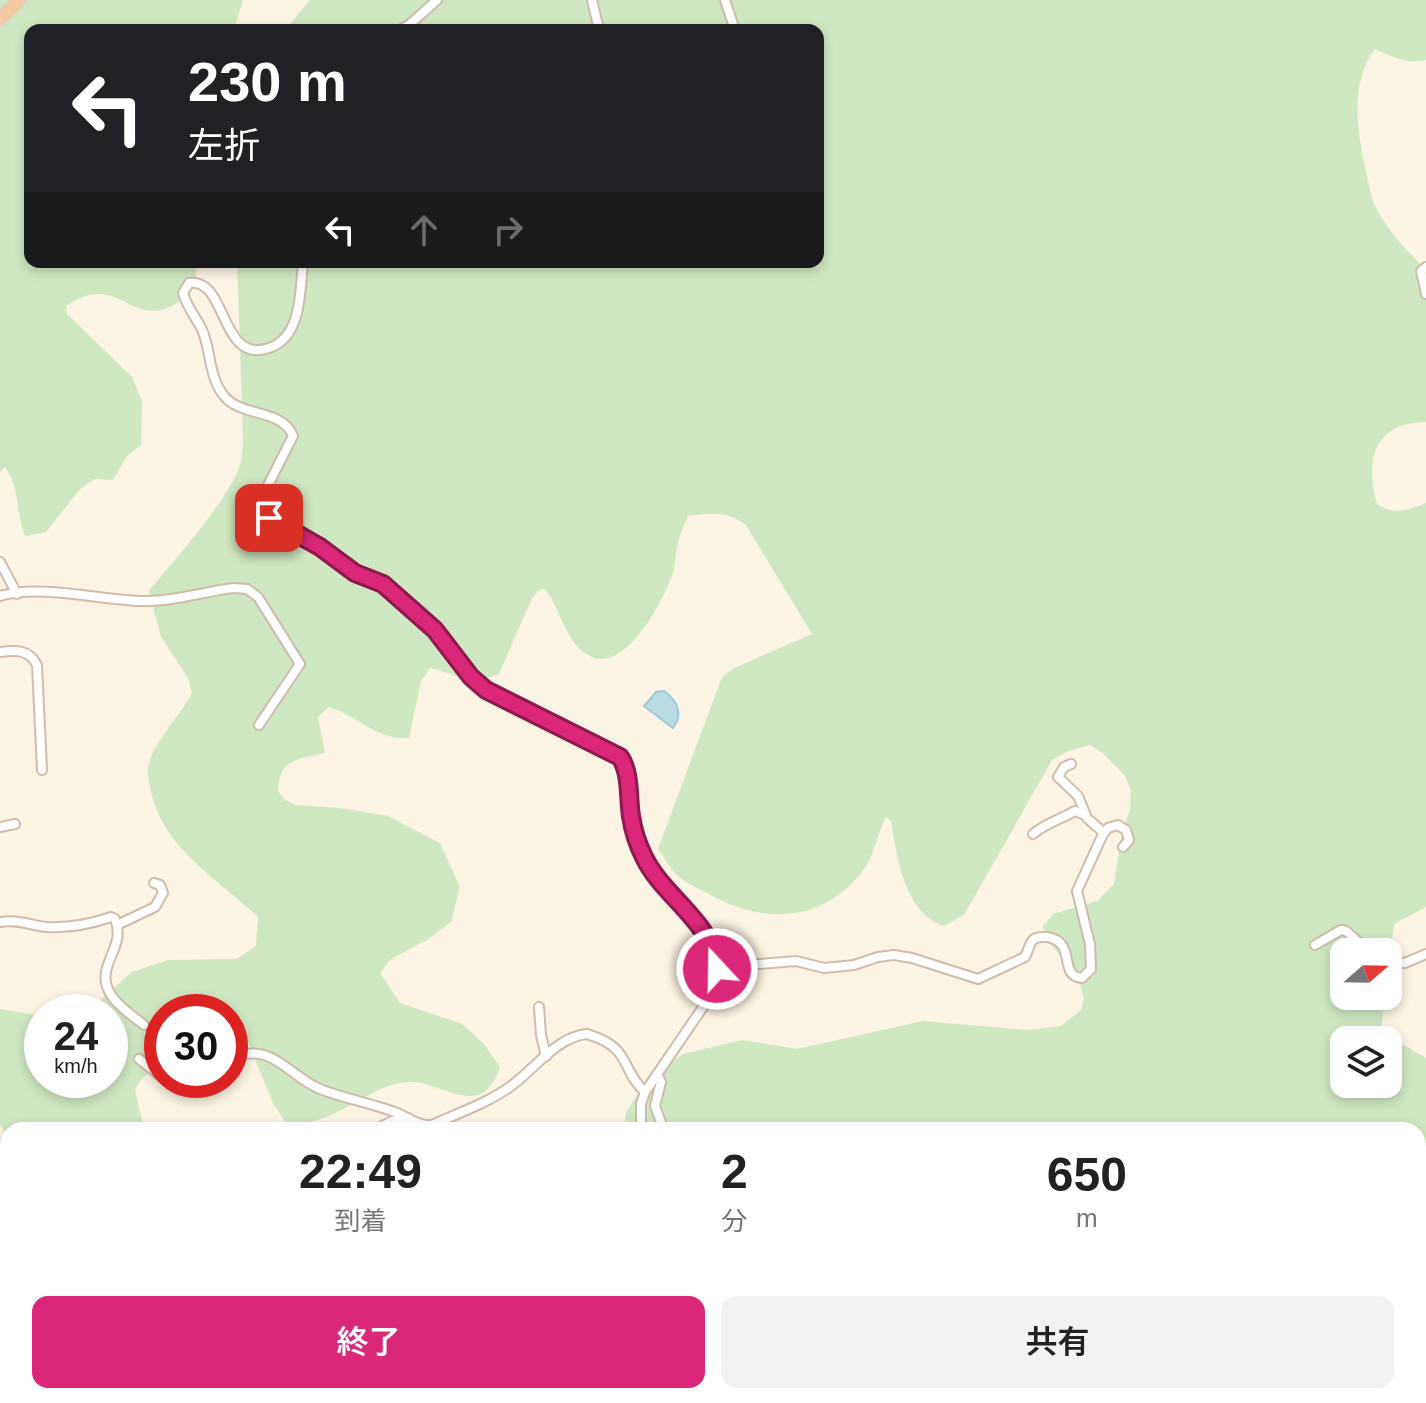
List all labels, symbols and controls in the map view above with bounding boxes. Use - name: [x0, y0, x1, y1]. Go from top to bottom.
- text: 230 m: [188, 50, 347, 113]
- icon: left: [56, 56, 160, 160]
- text: 左折: [188, 125, 260, 166]
- icon: left: [318, 208, 362, 252]
- icon: ahead: [402, 208, 446, 252]
- icon: right: [486, 208, 530, 252]
- pin: [235, 484, 303, 552]
- icon: arrive: [247, 496, 291, 540]
- position arrow: [675, 927, 759, 1011]
- north arrow: [1330, 938, 1402, 1010]
- map controls: [1330, 938, 1402, 1098]
- speed limit sign: 30: [144, 994, 248, 1098]
- text: 24: [54, 1014, 98, 1058]
- button: layers: [1330, 1026, 1402, 1098]
- text: km/h: [54, 1055, 98, 1077]
- text: 22:49: [299, 1145, 422, 1198]
- text: 2: [721, 1145, 748, 1198]
- text: 650: [1047, 1148, 1127, 1201]
- text: m: [1076, 1203, 1098, 1233]
- text: 到着: [334, 1206, 387, 1236]
- text: 分: [721, 1206, 747, 1236]
- button: 終了: [32, 1296, 705, 1388]
- button: 共有: [721, 1296, 1394, 1388]

